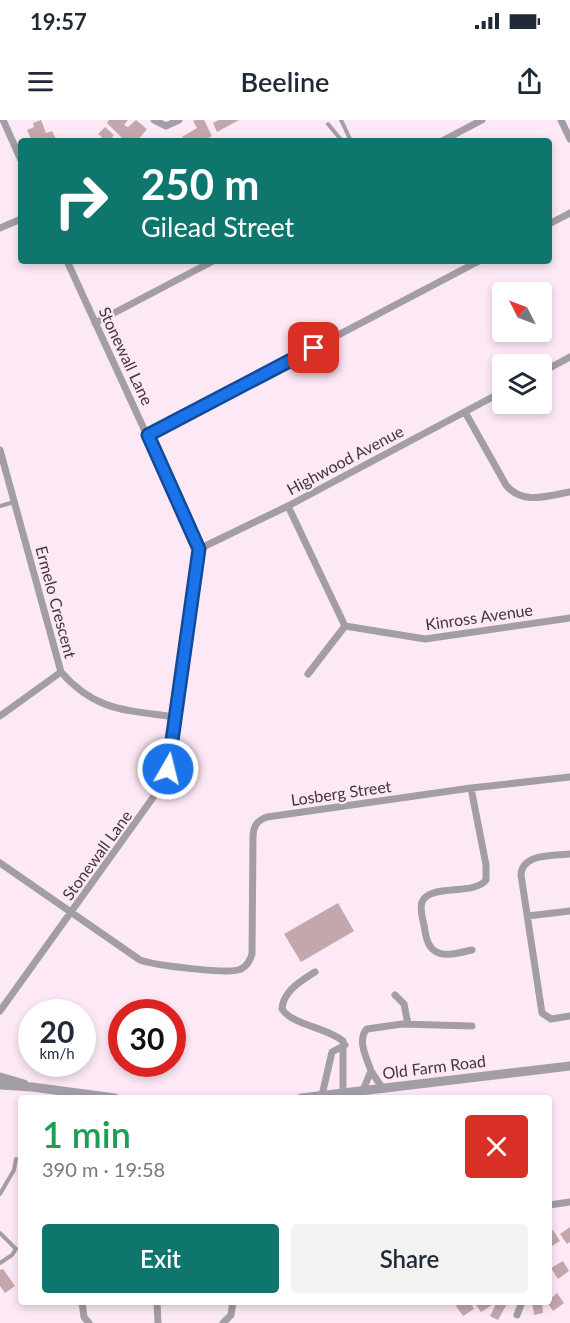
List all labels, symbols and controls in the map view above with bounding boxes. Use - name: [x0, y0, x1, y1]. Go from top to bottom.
- text: 19:57: [30, 8, 87, 35]
- icon: menu: [24, 65, 57, 98]
- text: Beeline: [241, 65, 329, 98]
- icon: share: [513, 65, 546, 98]
- text: 250 m: [141, 159, 259, 209]
- icon: right: [42, 162, 120, 240]
- text: Gilead Street: [141, 210, 294, 243]
- north arrow: [492, 282, 552, 342]
- map controls: [492, 282, 552, 414]
- street label: Stonewall Lane: [95, 304, 157, 408]
- pin: [288, 322, 339, 373]
- icon: arrive: [297, 331, 330, 364]
- button: layers: [492, 354, 552, 414]
- street label: Highwood Avenue: [283, 421, 406, 498]
- street label: Ermelo Crescent: [32, 544, 81, 660]
- street label: Kinross Avenue: [424, 600, 534, 633]
- position arrow: [136, 737, 200, 801]
- street label: Losberg Street: [289, 776, 393, 809]
- street label: Stonewall Lane: [58, 806, 135, 903]
- speed limit sign: 30: [108, 999, 186, 1077]
- text: 20: [40, 1013, 74, 1049]
- text: km/h: [39, 1044, 75, 1062]
- street label: Old Farm Road: [381, 1051, 487, 1082]
- text: 1 min: [42, 1112, 131, 1156]
- button: close: [465, 1115, 528, 1178]
- text: 390 m · 19:58: [42, 1157, 165, 1181]
- button: Exit: [42, 1224, 279, 1293]
- button: Share: [291, 1224, 528, 1293]

